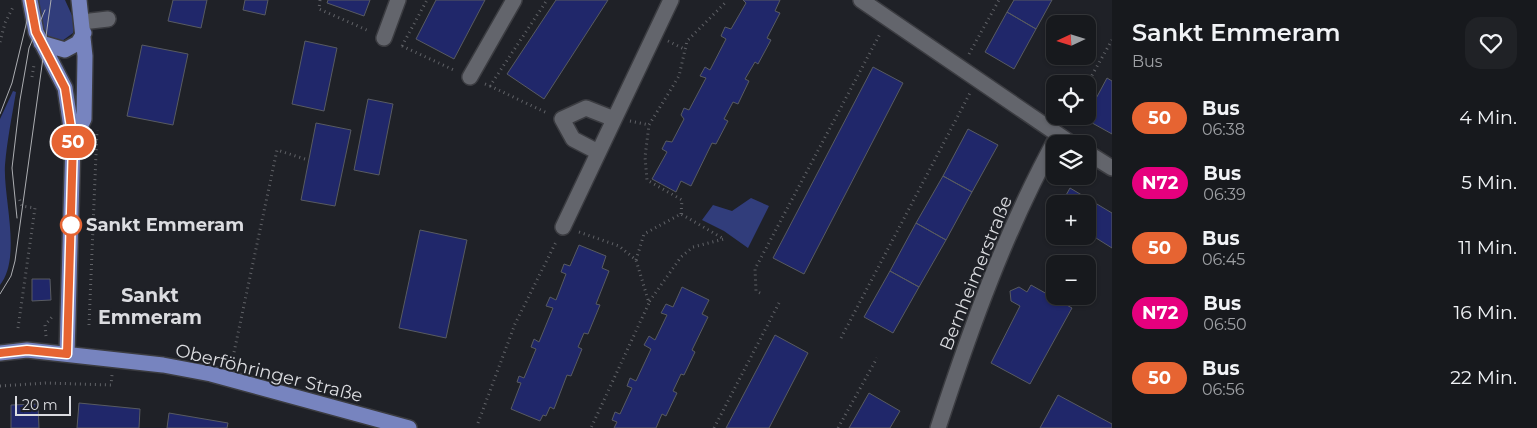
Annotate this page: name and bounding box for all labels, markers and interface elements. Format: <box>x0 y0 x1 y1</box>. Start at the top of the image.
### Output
north arrow <box>1046 15 1096 65</box>
map controls <box>1046 15 1096 305</box>
button: heart <box>1465 17 1517 69</box>
text: Sankt Emmeram <box>1132 18 1341 47</box>
text: Bus <box>1132 52 1163 71</box>
button: locate <box>1046 75 1096 125</box>
text: Bus <box>1202 97 1240 120</box>
text: 4 Min. <box>1459 106 1517 129</box>
text: 50 <box>1148 107 1171 129</box>
text: 06:38 <box>1202 120 1245 139</box>
line badge: 50 <box>50 126 96 158</box>
text: 50 <box>62 131 84 153</box>
button: layers <box>1046 135 1096 185</box>
text: Bus <box>1203 162 1241 185</box>
text: 5 Min. <box>1461 171 1517 194</box>
text: N72 <box>1142 172 1178 194</box>
text: 06:39 <box>1203 185 1246 204</box>
street label: Bernheimerstraße <box>935 192 1017 354</box>
button: + <box>1046 195 1096 245</box>
marker: Sankt Emmeram <box>60 214 82 236</box>
place label: Sankt Emmeram <box>86 214 244 236</box>
text: Bus <box>1202 227 1240 250</box>
text: 11 Min. <box>1458 236 1517 259</box>
text: 50 <box>1148 237 1171 259</box>
text: 06:45 <box>1202 250 1245 269</box>
button: − <box>1046 255 1096 305</box>
district label: Sankt Emmeram <box>98 284 202 329</box>
text: Bus <box>1203 292 1241 315</box>
text: 16 Min. <box>1453 301 1517 324</box>
text: N72 <box>1142 302 1178 324</box>
text: 06:50 <box>1203 315 1247 334</box>
street label: Oberföhringer Straße <box>173 339 365 407</box>
text: Bus <box>1202 357 1240 380</box>
text: 22 Min. <box>1450 366 1517 389</box>
text: 50 <box>1148 367 1171 389</box>
text: 06:56 <box>1202 380 1245 399</box>
scale bar <box>15 393 71 416</box>
text: 20 m <box>22 396 58 414</box>

